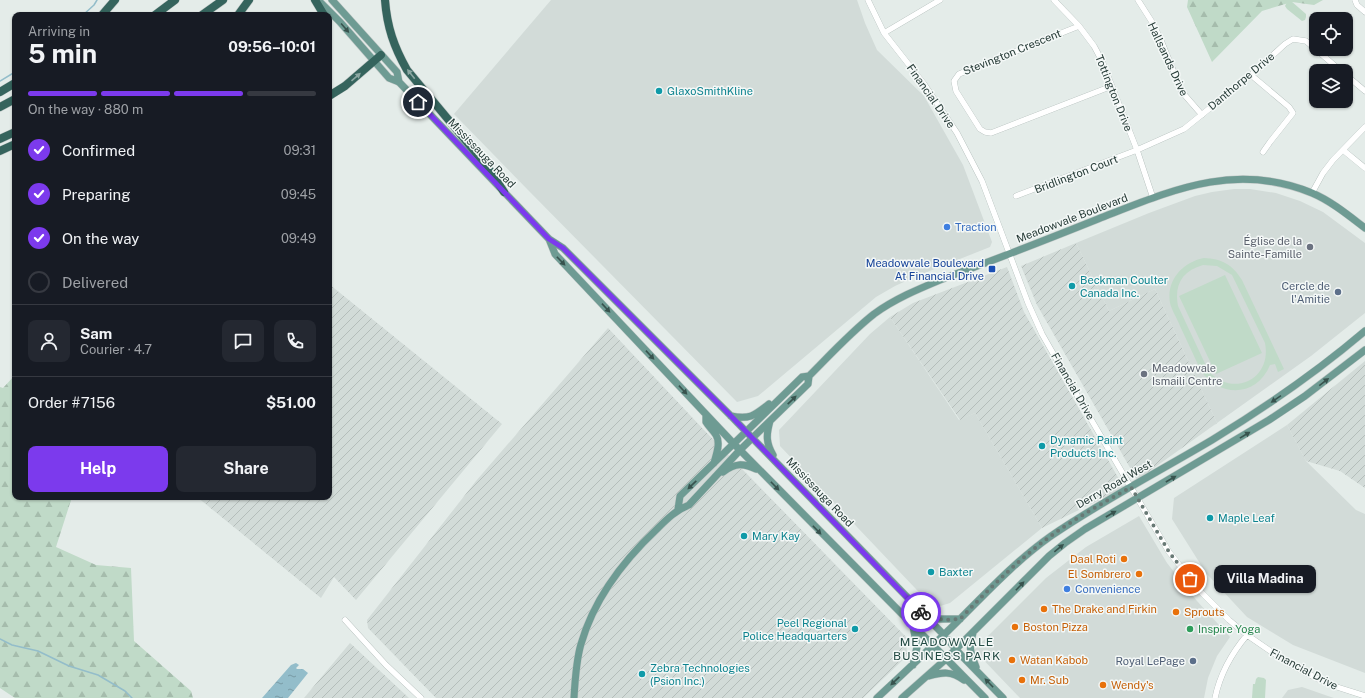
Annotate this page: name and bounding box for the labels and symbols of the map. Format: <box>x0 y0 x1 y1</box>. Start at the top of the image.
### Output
street label: Hallsands Drive <box>1146 20 1190 98</box>
one-way arrow <box>340 23 349 33</box>
street label: Stevington Crescent <box>961 27 1063 77</box>
street label: Danthorpe Drive <box>1205 50 1277 112</box>
street label: Tottington Drive <box>1093 53 1135 133</box>
street label: Financial Drive <box>905 62 957 130</box>
one-way arrow <box>406 68 415 79</box>
one-way arrow <box>351 72 361 82</box>
pin <box>401 85 435 119</box>
place label: GlaxoSmithKline <box>667 85 753 97</box>
marker: GlaxoSmithKline <box>654 86 664 96</box>
street label: Mississauga Road <box>446 116 518 190</box>
street label: Bridlington Court <box>1033 153 1119 195</box>
street label: Meadowvale Boulevard <box>1015 191 1129 245</box>
place label: Traction <box>955 221 997 233</box>
marker: Traction <box>942 222 952 232</box>
place label: Église de la Sainte-Famille <box>1228 234 1302 260</box>
marker: Église de la Sainte-Famille <box>1305 242 1315 252</box>
one-way arrow <box>556 256 566 266</box>
place label: Meadowvale Boulevard At Financial Drive <box>866 257 984 282</box>
marker: Meadowvale Boulevard At Financial Drive <box>987 264 997 274</box>
place label: Beckman Coulter Canada Inc. <box>1080 274 1168 299</box>
place label: Cercle de l'Amitie <box>1282 280 1330 305</box>
marker: Beckman Coulter Canada Inc. <box>1067 281 1077 291</box>
marker: Cercle de l'Amitie <box>1333 287 1343 297</box>
one-way arrow <box>601 302 610 313</box>
one-way arrow <box>645 350 655 360</box>
street label: Financial Drive <box>1049 350 1097 422</box>
place label: Meadowvale Ismaili Centre <box>1152 362 1222 387</box>
marker: Meadowvale Ismaili Centre <box>1139 369 1149 379</box>
one-way arrow <box>1318 378 1329 386</box>
one-way arrow <box>678 385 688 395</box>
one-way arrow <box>787 395 797 404</box>
one-way arrow <box>1270 395 1282 402</box>
one-way arrow <box>1239 432 1251 439</box>
place label: Dynamic Paint Products Inc. <box>1050 434 1123 459</box>
marker: Dynamic Paint Products Inc. <box>1037 441 1047 451</box>
street label: Mississauga Road <box>784 455 856 529</box>
street label: Derry Road West <box>1074 457 1154 511</box>
one-way arrow <box>1165 476 1177 483</box>
one-way arrow <box>687 480 697 489</box>
one-way arrow <box>770 481 780 491</box>
one-way arrow <box>1105 511 1117 518</box>
place label: Maple Leaf <box>1218 512 1275 524</box>
marker: Maple Leaf <box>1205 513 1215 523</box>
one-way arrow <box>813 525 822 535</box>
place label: Mary Kay <box>752 530 800 542</box>
marker: Mary Kay <box>739 531 749 541</box>
one-way arrow <box>1054 543 1065 552</box>
place label: Daal Roti <box>1070 553 1116 565</box>
marker: Daal Roti <box>1119 554 1129 564</box>
pin <box>1173 562 1207 596</box>
callout: Villa Madina <box>1214 565 1316 593</box>
place label: Baxter <box>939 566 973 578</box>
marker: Baxter <box>926 567 936 577</box>
place label: El Sombrero <box>1068 568 1131 580</box>
marker: El Sombrero <box>1134 569 1144 579</box>
one-way arrow <box>1016 581 1025 591</box>
place label: Convenience <box>1075 583 1140 595</box>
marker: Convenience <box>1062 584 1072 594</box>
courier <box>901 592 941 632</box>
place label: The Drake and Firkin <box>1052 603 1157 615</box>
marker: The Drake and Firkin <box>1039 604 1049 614</box>
place label: Sprouts <box>1184 606 1225 618</box>
marker: Sprouts <box>1171 607 1181 617</box>
place label: Peel Regional Police Headquarters <box>743 617 847 642</box>
place label: Boston Pizza <box>1023 621 1088 633</box>
marker: Boston Pizza <box>1010 622 1020 632</box>
place label: Inspire Yoga <box>1198 623 1260 635</box>
marker: Peel Regional Police Headquarters <box>850 624 860 634</box>
marker: Inspire Yoga <box>1185 624 1195 634</box>
district label: MEADOWVALE BUSINESS PARK <box>893 635 1001 663</box>
street label: Financial Drive <box>1268 646 1340 692</box>
place label: Watan Kabob <box>1020 654 1088 666</box>
marker: Watan Kabob <box>1007 655 1017 665</box>
place label: Royal LePage <box>1116 655 1185 667</box>
marker: Royal LePage <box>1188 656 1198 666</box>
place label: Zebra Technologies (Psion Inc.) <box>650 662 750 687</box>
marker: Zebra Technologies (Psion Inc.) <box>637 669 647 679</box>
place label: Mr. Sub <box>1030 674 1069 686</box>
marker: Mr. Sub <box>1017 675 1027 685</box>
one-way arrow <box>890 677 900 686</box>
one-way arrow <box>984 678 994 688</box>
place label: Wendy's <box>1111 679 1154 691</box>
marker: Wendy's <box>1098 680 1108 690</box>

